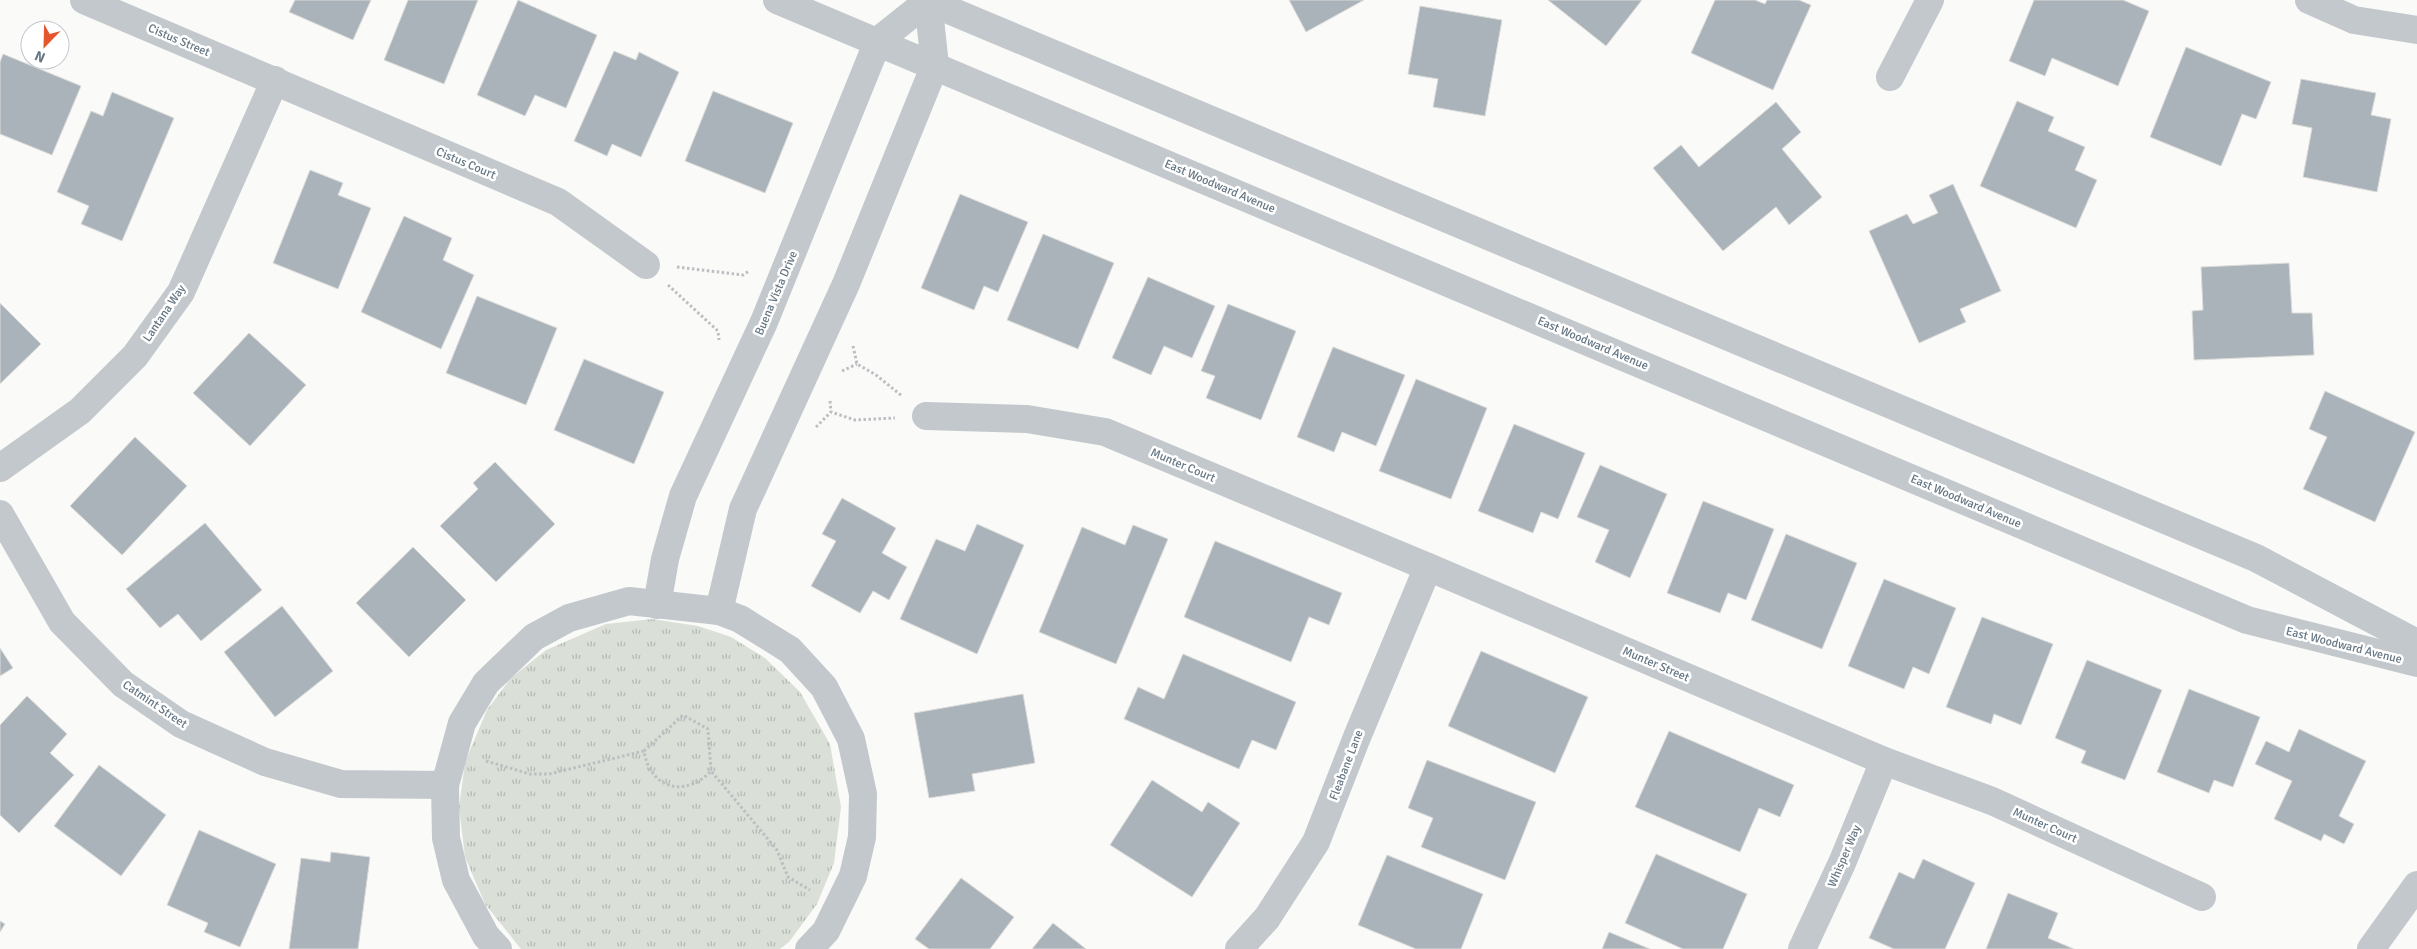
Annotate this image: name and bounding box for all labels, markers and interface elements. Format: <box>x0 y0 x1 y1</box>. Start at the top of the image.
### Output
north arrow <box>20 20 70 70</box>
street label: Cistus Street <box>146 21 212 60</box>
text: N <box>32 47 48 66</box>
street label: Cistus Court <box>434 144 498 183</box>
street label: East Woodward Avenue <box>1162 156 1277 217</box>
street label: Buena Vista Drive <box>752 249 801 338</box>
street label: Lantana Way <box>140 282 189 345</box>
street label: East Woodward Avenue <box>1535 313 1650 374</box>
street label: Munter Court <box>1148 445 1217 486</box>
street label: East Woodward Avenue <box>1908 471 2023 532</box>
street label: East Woodward Avenue <box>2284 624 2403 667</box>
street label: Munter Street <box>1620 644 1692 685</box>
street label: Catmint Street <box>120 677 190 732</box>
street label: Fleabane Lane <box>1326 728 1367 802</box>
street label: Munter Court <box>2010 805 2079 846</box>
street label: Whisper Way <box>1825 823 1864 889</box>

